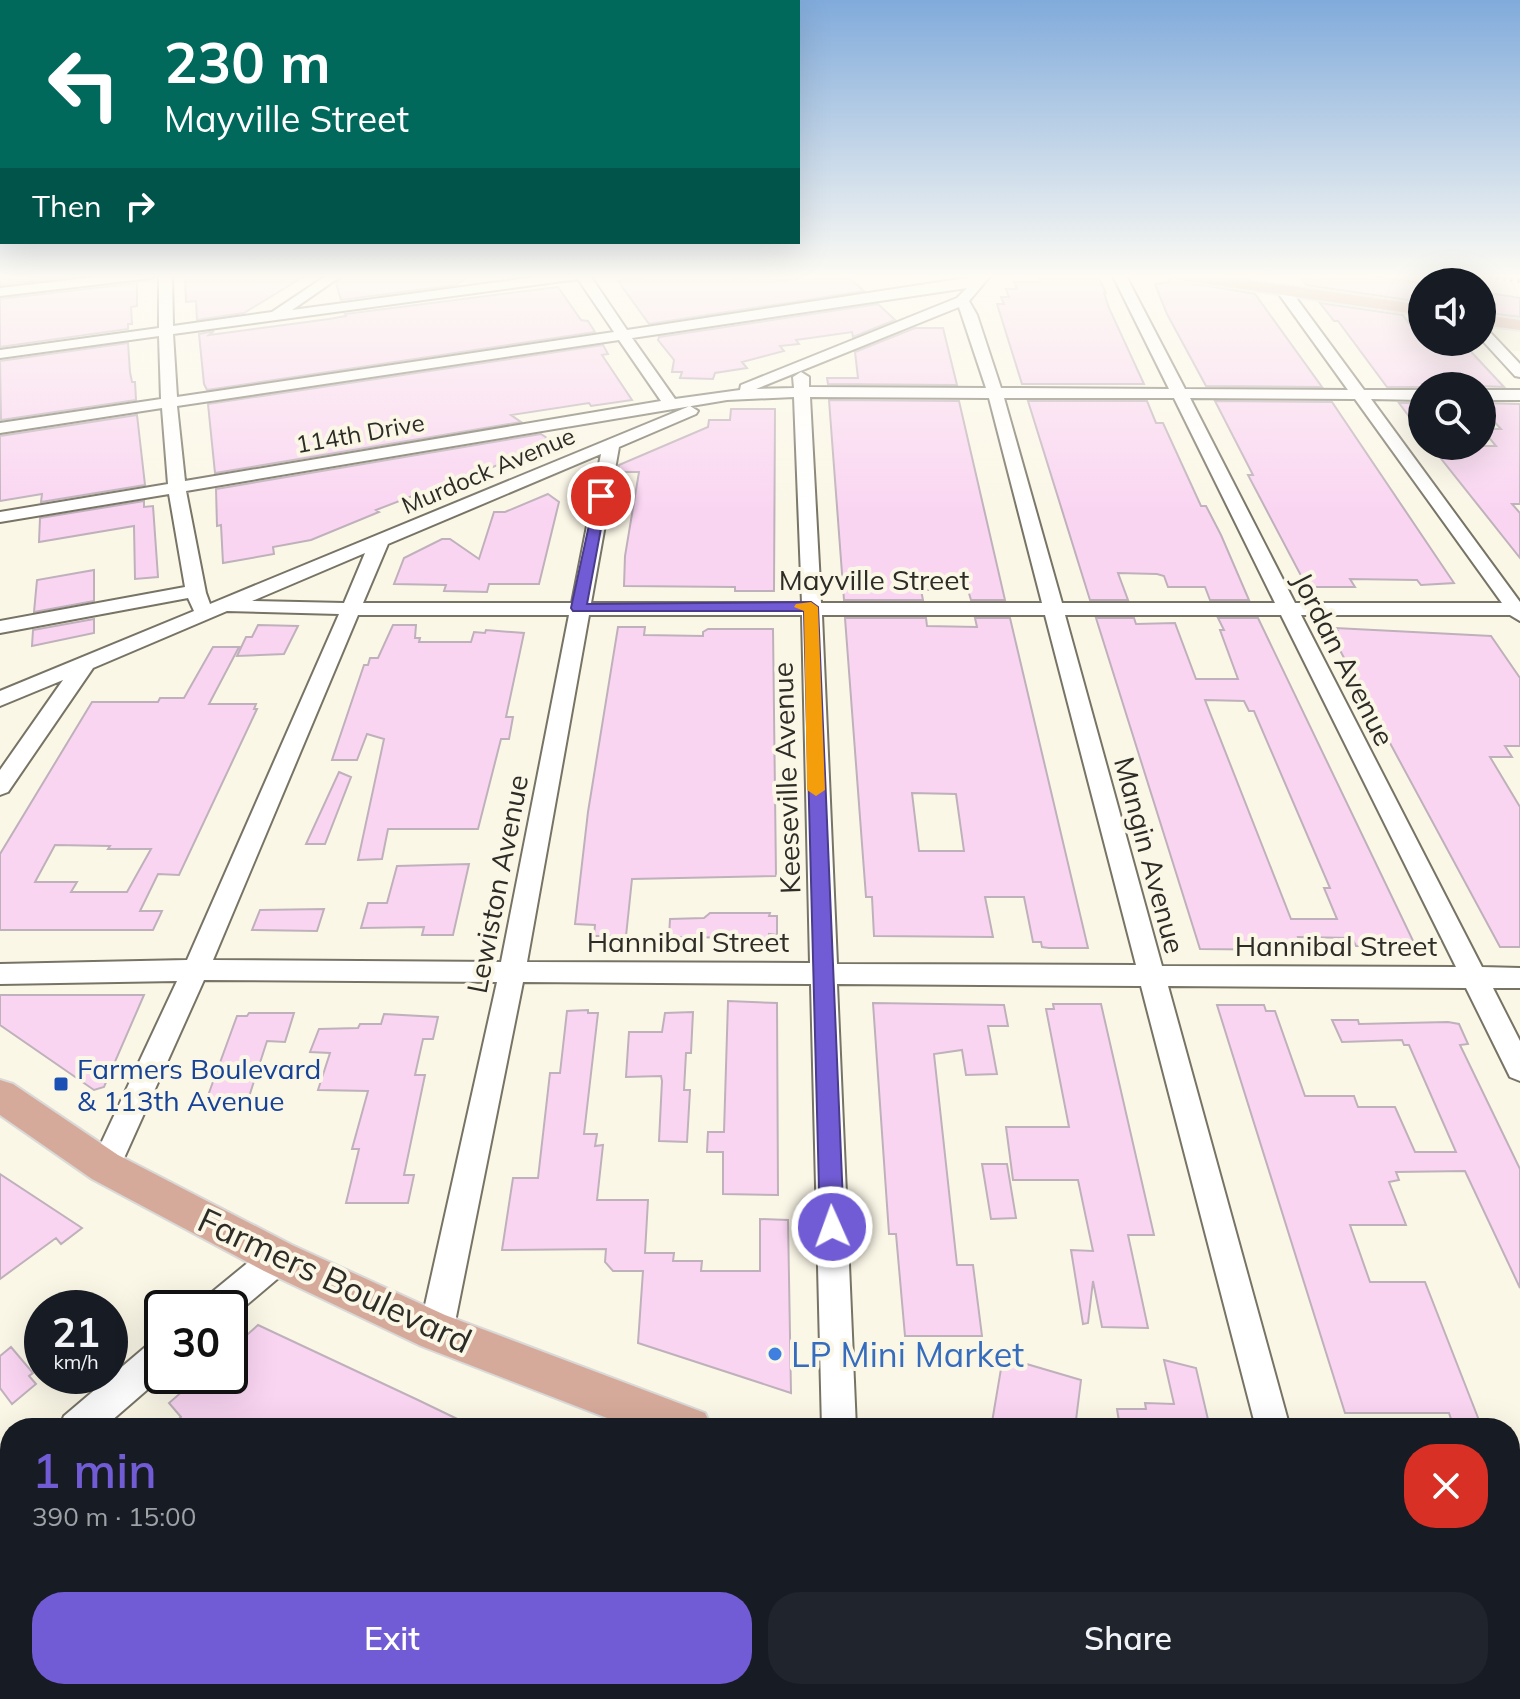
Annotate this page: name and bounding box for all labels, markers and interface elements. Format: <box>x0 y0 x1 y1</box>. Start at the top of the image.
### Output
text: 230 m <box>164 27 331 97</box>
icon: left <box>32 32 136 136</box>
text: Mayville Street <box>164 96 409 141</box>
icon: right <box>118 184 162 228</box>
text: Then <box>32 187 102 225</box>
map controls <box>1408 268 1496 460</box>
button: sound <box>1408 268 1496 356</box>
button: search <box>1408 372 1496 460</box>
street label: 114th Drive <box>293 407 427 459</box>
street label: Murdock Avenue <box>397 420 579 520</box>
pin <box>567 462 635 530</box>
icon: arrive <box>579 474 623 518</box>
street label: Mayville Street <box>779 562 970 597</box>
street label: Jordan Avenue <box>1285 566 1403 752</box>
street label: Keeseville Avenue <box>764 662 808 894</box>
street label: Mangin Avenue <box>1107 753 1193 957</box>
street label: Lewiston Avenue <box>459 772 535 996</box>
street label: Hannibal Street <box>587 924 790 959</box>
street label: Hannibal Street <box>1235 928 1438 963</box>
place label: Farmers Boulevard & 113th Avenue <box>77 1051 321 1118</box>
marker: Farmers Boulevard & 113th Avenue <box>52 1075 70 1093</box>
position arrow <box>790 1185 874 1269</box>
street label: Farmers Boulevard <box>192 1198 478 1362</box>
speed limit sign: 30 <box>144 1290 248 1394</box>
text: 21 <box>52 1307 100 1357</box>
place label: LP Mini Market <box>791 1333 1024 1376</box>
marker: LP Mini Market <box>766 1345 784 1363</box>
text: km/h <box>53 1349 99 1374</box>
text: 1 min <box>32 1440 157 1500</box>
button: close <box>1404 1444 1488 1528</box>
text: 390 m · 15:00 <box>32 1500 196 1533</box>
button: Exit <box>32 1592 752 1684</box>
button: Share <box>768 1592 1488 1684</box>

